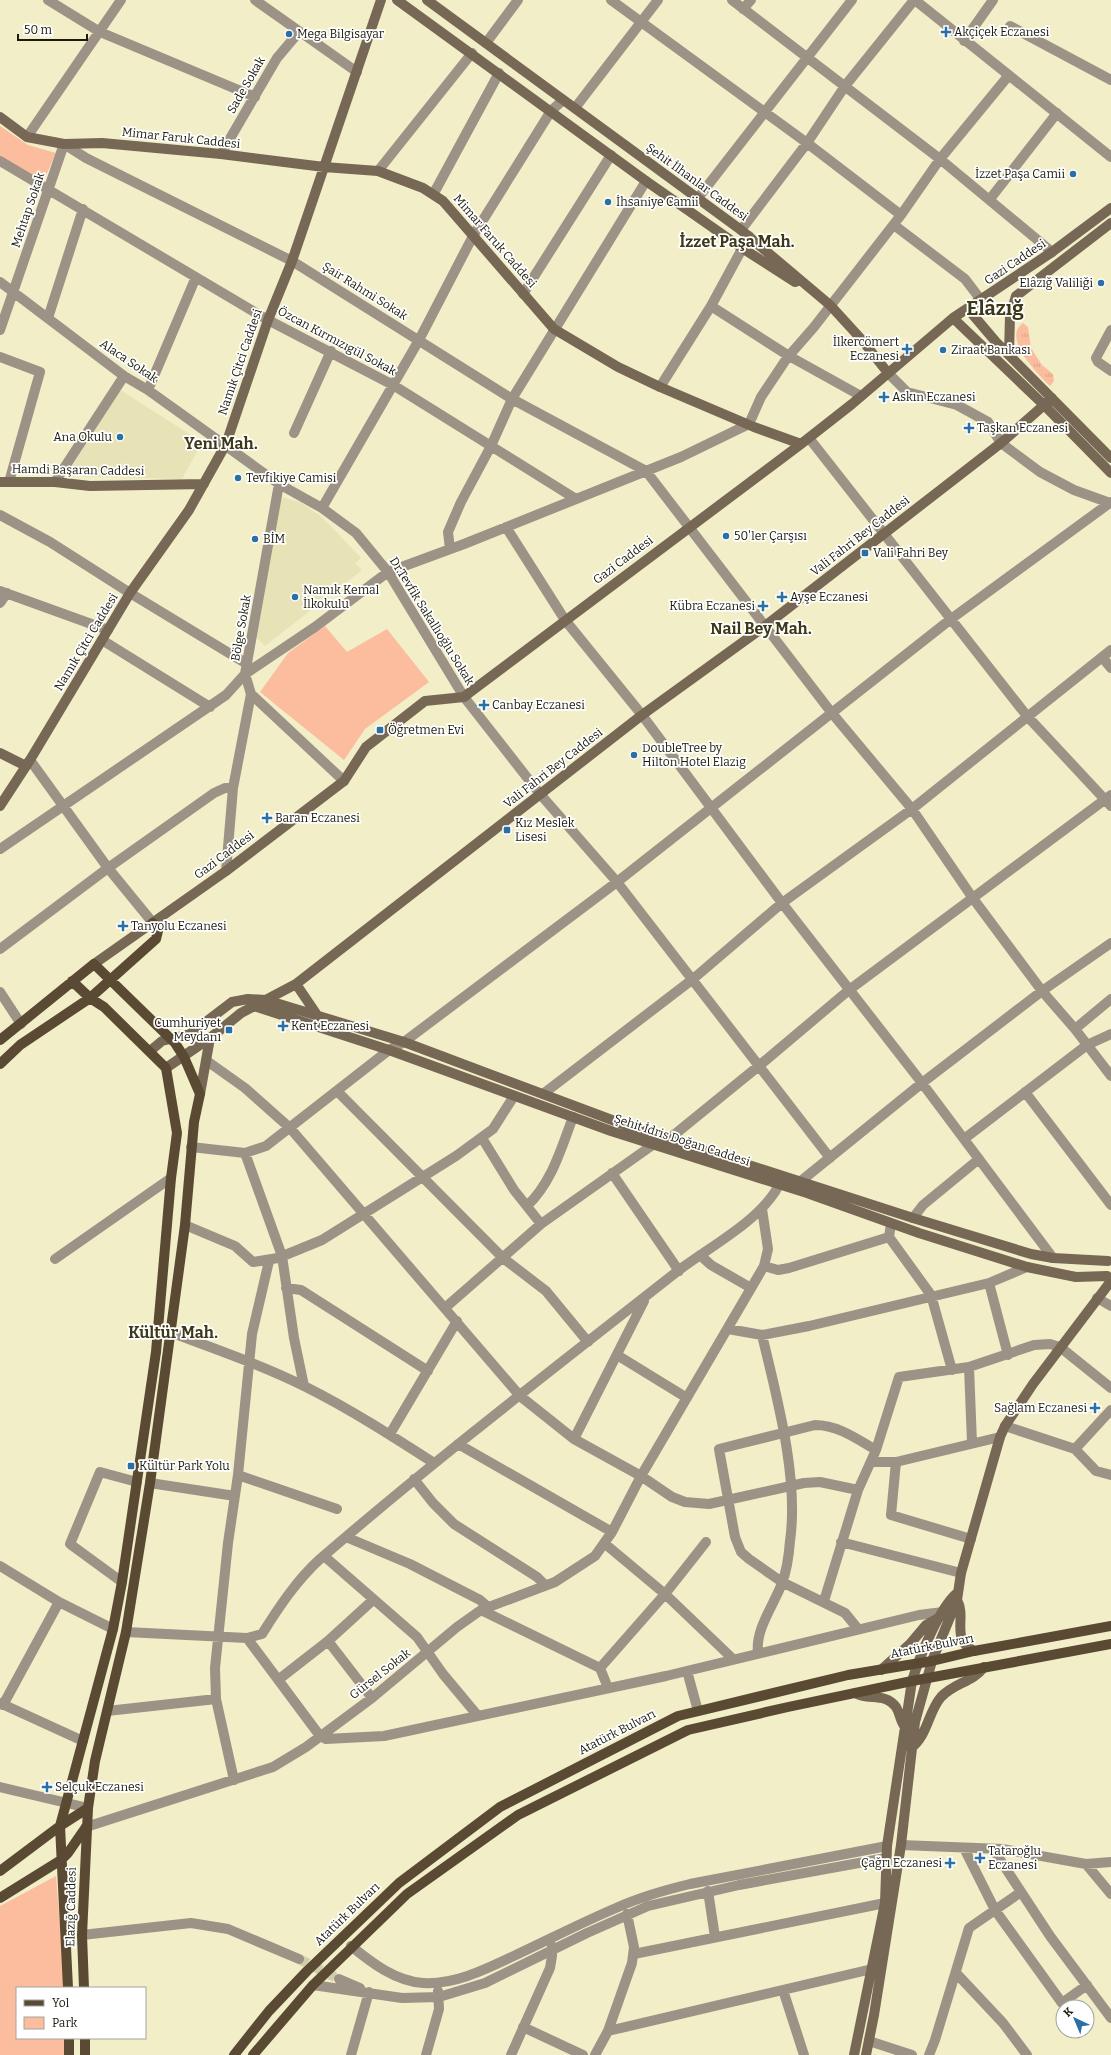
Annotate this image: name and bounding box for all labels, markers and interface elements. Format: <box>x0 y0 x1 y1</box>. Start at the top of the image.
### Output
scale bar <box>18 16 87 42</box>
text: 50 m <box>24 23 53 37</box>
place label: Akçiçek Eczanesi <box>954 25 1050 39</box>
place label: Mega Bilgisayar <box>297 27 385 41</box>
marker: Akçiçek Eczanesi <box>941 27 951 37</box>
marker: Mega Bilgisayar <box>284 29 294 39</box>
street label: Sade Sokak <box>224 54 268 116</box>
street label: Mimar Faruk Caddesi <box>121 125 241 151</box>
street label: Şehit İlhanlar Caddesi <box>643 140 752 224</box>
place label: İzzet Paşa Camii <box>975 166 1065 181</box>
marker: İzzet Paşa Camii <box>1068 169 1078 179</box>
street label: Mehtap Sokak <box>9 170 47 249</box>
street label: Mimar Faruk Caddesi <box>451 192 540 291</box>
place label: İhsaniye Camii <box>616 194 699 209</box>
marker: İhsaniye Camii <box>603 197 613 207</box>
district label: İzzet Paşa Mah. <box>679 232 795 251</box>
street label: Gazi Caddesi <box>982 236 1049 288</box>
street label: Şair Rahmi Sokak <box>320 259 410 323</box>
place label: Elâzığ Valiliği <box>1019 276 1093 290</box>
marker: Elâzığ Valiliği <box>1096 278 1106 288</box>
district label: Elâzığ <box>966 296 1024 320</box>
street label: Özcan Kırmızıgül Sokak <box>275 303 399 378</box>
street label: Namık Çitci Caddesi <box>215 307 265 417</box>
place label: İlkercömert Eczanesi <box>833 334 900 363</box>
street label: Alaca Sokak <box>97 336 161 386</box>
place label: Ziraat Bankası <box>951 343 1031 357</box>
marker: İlkercömert Eczanesi <box>902 344 912 354</box>
marker: Ziraat Bankası <box>938 345 948 355</box>
place label: Askın Eczanesi <box>892 390 976 404</box>
marker: Askın Eczanesi <box>879 392 889 402</box>
place label: Taşkan Eczanesi <box>977 421 1068 435</box>
marker: Taşkan Eczanesi <box>964 423 974 433</box>
place label: Ana Okulu <box>53 430 113 444</box>
marker: Ana Okulu <box>115 432 125 442</box>
district label: Yeni Mah. <box>184 434 258 453</box>
street label: Hamdi Başaran Caddesi <box>12 462 145 478</box>
place label: Tevfikiye Camisi <box>246 471 337 485</box>
marker: Tevfikiye Camisi <box>233 473 243 483</box>
street label: Vali Fahri Bey Caddesi <box>808 493 912 579</box>
place label: 50'ler Çarşısı <box>734 529 807 543</box>
place label: BİM <box>263 531 286 546</box>
marker: 50'ler Çarşısı <box>721 531 731 541</box>
street label: Gazi Caddesi <box>590 533 656 587</box>
marker: BİM <box>250 534 260 544</box>
place label: Vali Fahri Bey <box>873 546 948 560</box>
marker: Vali Fahri Bey <box>860 548 870 558</box>
street label: Dr.Tevfik Sakallıoğlu Sokak <box>387 554 477 688</box>
place label: Namık Kemal İlkokulu <box>303 583 380 611</box>
street label: Namık Çitci Caddesi <box>51 590 121 693</box>
place label: Ayşe Eczanesi <box>790 590 868 604</box>
marker: Namık Kemal İlkokulu <box>290 592 300 602</box>
marker: Ayşe Eczanesi <box>777 592 787 602</box>
street label: Bölge Sokak <box>228 593 254 662</box>
place label: Kübra Eczanesi <box>669 599 755 613</box>
marker: Kübra Eczanesi <box>758 601 768 611</box>
district label: Nail Bey Mah. <box>710 619 812 638</box>
place label: Canbay Eczanesi <box>492 698 585 712</box>
marker: Canbay Eczanesi <box>479 700 489 710</box>
place label: Öğretmen Evi <box>388 722 465 737</box>
marker: Öğretmen Evi <box>375 725 385 735</box>
street label: Vali Fahri Bey Caddesi <box>501 725 606 811</box>
place label: DoubleTree by Hilton Hotel Elazig <box>642 741 746 769</box>
marker: DoubleTree by Hilton Hotel Elazig <box>629 750 639 760</box>
place label: Baran Eczanesi <box>275 811 360 825</box>
marker: Baran Eczanesi <box>262 813 272 823</box>
place label: Kız Meslek Lisesi <box>515 816 575 844</box>
marker: Kız Meslek Lisesi <box>502 825 512 835</box>
street label: Gazi Caddesi <box>191 828 257 882</box>
place label: Tanyolu Eczanesi <box>131 919 227 933</box>
marker: Tanyolu Eczanesi <box>118 921 128 931</box>
place label: Cumhuriyet Meydanı <box>154 1016 222 1044</box>
place label: Kent Eczanesi <box>291 1019 370 1033</box>
marker: Kent Eczanesi <box>278 1021 288 1031</box>
marker: Cumhuriyet Meydanı <box>224 1025 234 1035</box>
street label: Şehit İdris Doğan Caddesi <box>612 1110 752 1169</box>
district label: Kültür Mah. <box>128 1323 218 1342</box>
place label: Sağlam Eczanesi <box>994 1401 1087 1415</box>
marker: Sağlam Eczanesi <box>1090 1403 1100 1413</box>
place label: Kültür Park Yolu <box>139 1459 230 1473</box>
marker: Kültür Park Yolu <box>126 1461 136 1471</box>
street label: Atatürk Bulvarı <box>889 1631 975 1661</box>
street label: Gürsel Sokak <box>347 1646 413 1702</box>
street label: Atatürk Bulvarı <box>576 1706 658 1757</box>
place label: Selçuk Eczanesi <box>55 1780 144 1794</box>
marker: Selçuk Eczanesi <box>42 1782 52 1792</box>
place label: Tataroğlu Eczanesi <box>988 1844 1042 1872</box>
marker: Tataroğlu Eczanesi <box>975 1853 985 1863</box>
place label: Çağrı Eczanesi <box>861 1856 942 1870</box>
marker: Çağrı Eczanesi <box>945 1858 955 1868</box>
street label: Elazığ Caddesi <box>63 1866 79 1947</box>
street label: Atatürk Bulvarı <box>312 1879 383 1948</box>
legend <box>16 1987 146 2039</box>
text: Yol <box>52 1996 70 2010</box>
north arrow <box>1055 1999 1095 2039</box>
text: K <box>1061 2005 1076 2020</box>
text: Park <box>52 2016 78 2030</box>

